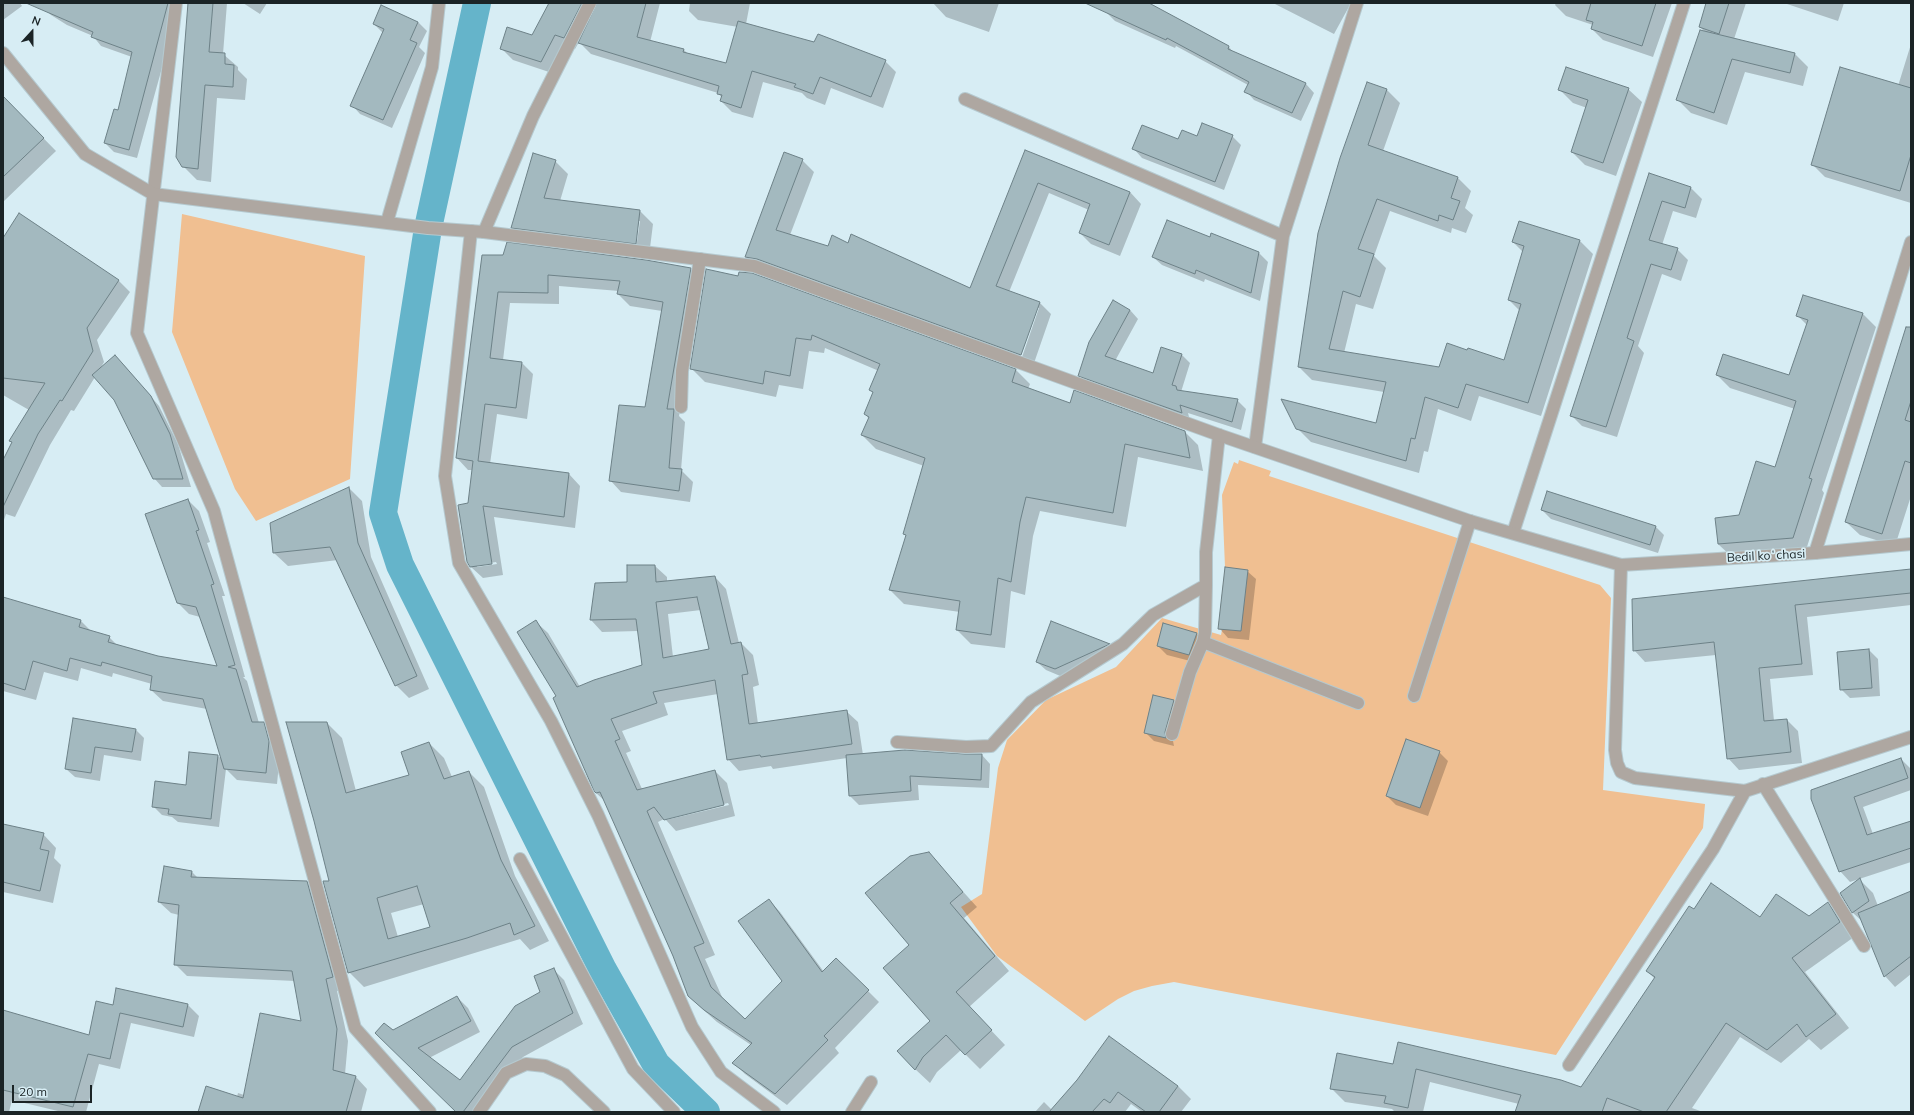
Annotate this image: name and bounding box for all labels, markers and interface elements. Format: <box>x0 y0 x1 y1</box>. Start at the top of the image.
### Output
north arrow <box>12 12 52 52</box>
text: N <box>30 13 43 29</box>
street label: Bedil koʻchasi <box>1726 547 1806 565</box>
scale bar <box>14 1077 94 1103</box>
text: 20 m <box>19 1084 47 1099</box>

